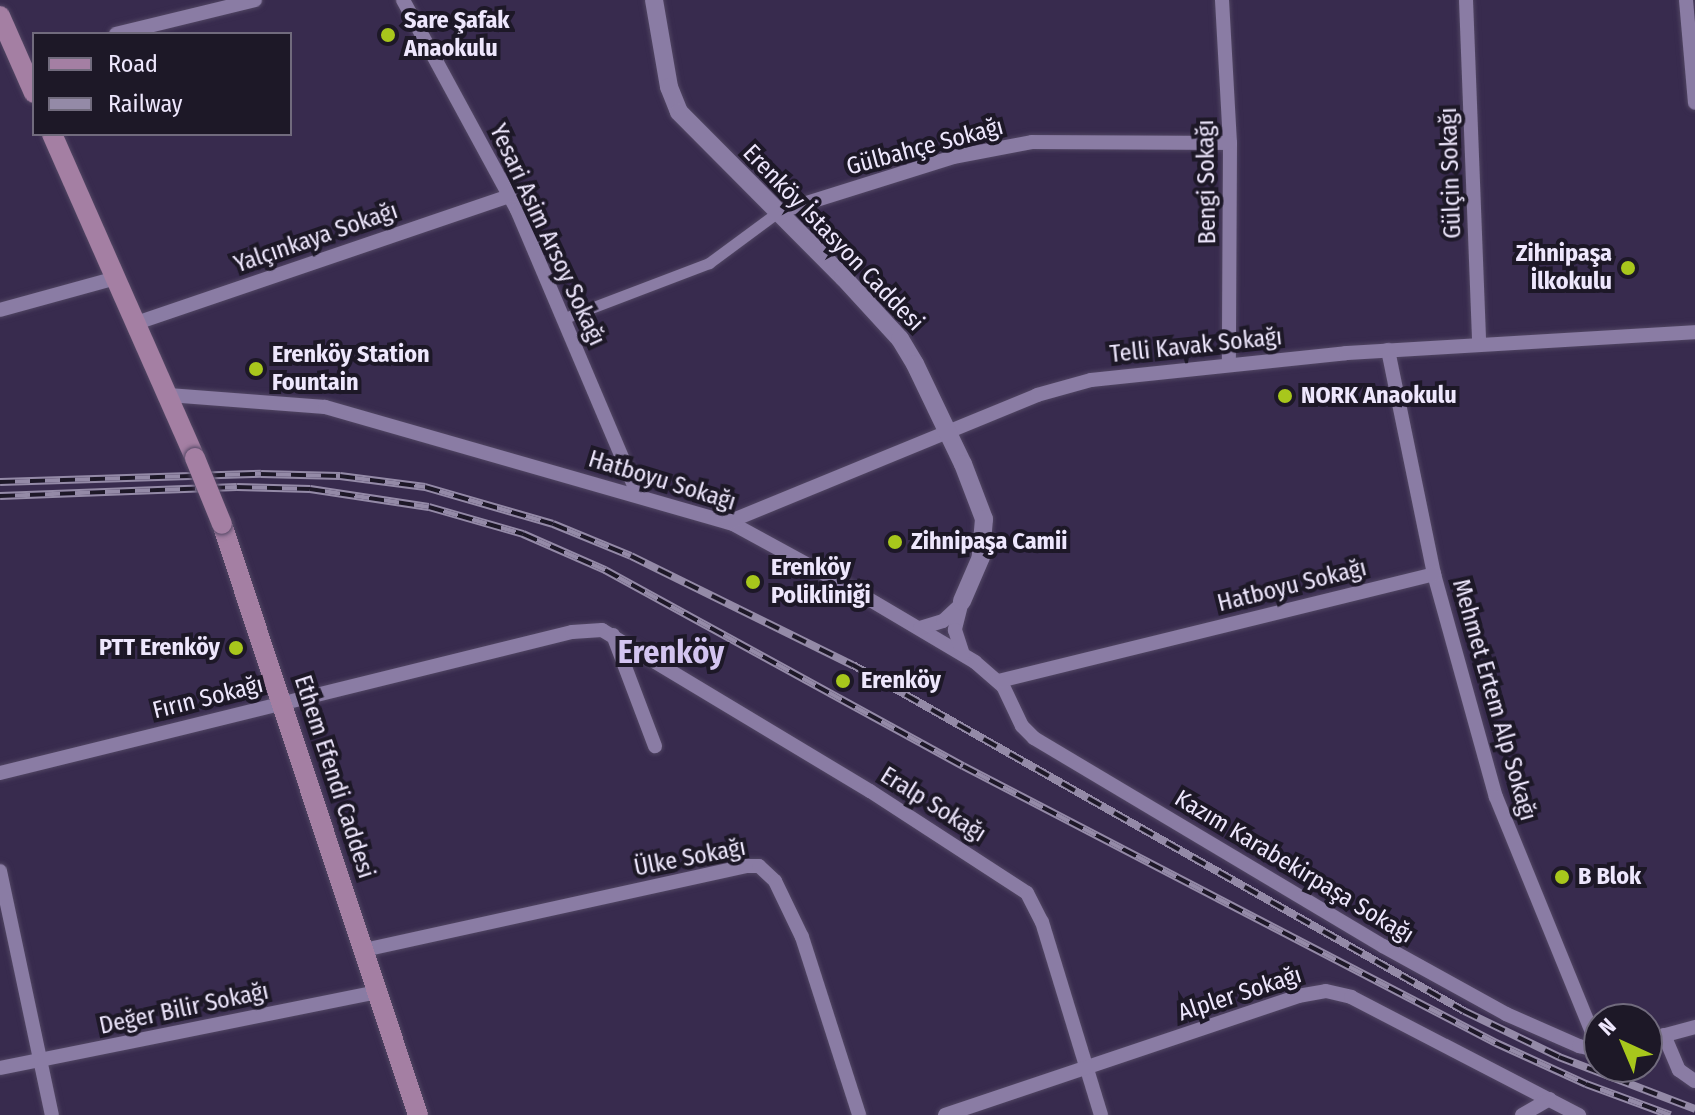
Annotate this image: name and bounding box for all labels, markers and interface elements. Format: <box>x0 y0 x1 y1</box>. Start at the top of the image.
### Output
place label: Sare Şafak Anaokulu <box>404 7 510 63</box>
marker: Sare Şafak Anaokulu <box>379 26 397 44</box>
legend <box>32 32 292 136</box>
text: Road <box>108 50 158 78</box>
text: Railway <box>108 90 183 118</box>
street label: Gülçin Sokağı <box>1434 107 1468 239</box>
street label: Gülbahçe Sokağı <box>843 112 1007 182</box>
street label: Bengi Sokağı <box>1192 119 1222 245</box>
street label: Yesari Asim Arsoy Sokağı <box>483 120 611 350</box>
street label: Erenköy İstasyon Caddesi <box>737 139 929 337</box>
street label: Yalçınkaya Sokağı <box>230 197 402 279</box>
place label: Zihnipaşa İlkokulu <box>1516 240 1612 296</box>
marker: Zihnipaşa İlkokulu <box>1619 259 1637 277</box>
street label: Telli Kavak Sokağı <box>1108 323 1284 369</box>
place label: Erenköy Station Fountain <box>272 341 430 397</box>
marker: Erenköy Station Fountain <box>247 360 265 378</box>
place label: NORK Anaokulu <box>1301 382 1457 410</box>
marker: NORK Anaokulu <box>1276 387 1294 405</box>
street label: Hatboyu Sokağı <box>585 445 739 517</box>
place label: Zihnipaşa Camii <box>911 528 1067 556</box>
marker: Zihnipaşa Camii <box>886 533 904 551</box>
place label: Erenköy Polikliniği <box>771 554 871 610</box>
street label: Hatboyu Sokağı <box>1215 554 1369 618</box>
marker: Erenköy Polikliniği <box>742 571 764 593</box>
street label: Mehmet Ertem Alp Sokağı <box>1446 576 1542 824</box>
district label: Erenköy <box>618 633 724 671</box>
place label: PTT Erenköy <box>99 634 220 662</box>
marker: PTT Erenköy <box>227 639 245 657</box>
place label: Erenköy <box>861 667 941 695</box>
street label: Fırın Sokağı <box>150 670 266 726</box>
marker: Erenköy <box>832 670 854 692</box>
street label: Ethem Efendi Caddesi <box>288 672 380 882</box>
street label: Eralp Sokağı <box>875 761 991 849</box>
street label: Kazım Karabekirpaşa Sokağı <box>1169 784 1419 950</box>
street label: Ülke Sokağı <box>632 833 748 883</box>
place label: B Blok <box>1578 863 1641 891</box>
marker: B Blok <box>1553 868 1571 886</box>
street label: Alpler Sokağı <box>1175 961 1305 1027</box>
street label: Değer Bilir Sokağı <box>97 977 271 1041</box>
north arrow <box>1583 1003 1663 1083</box>
text: N <box>1593 1013 1621 1041</box>

